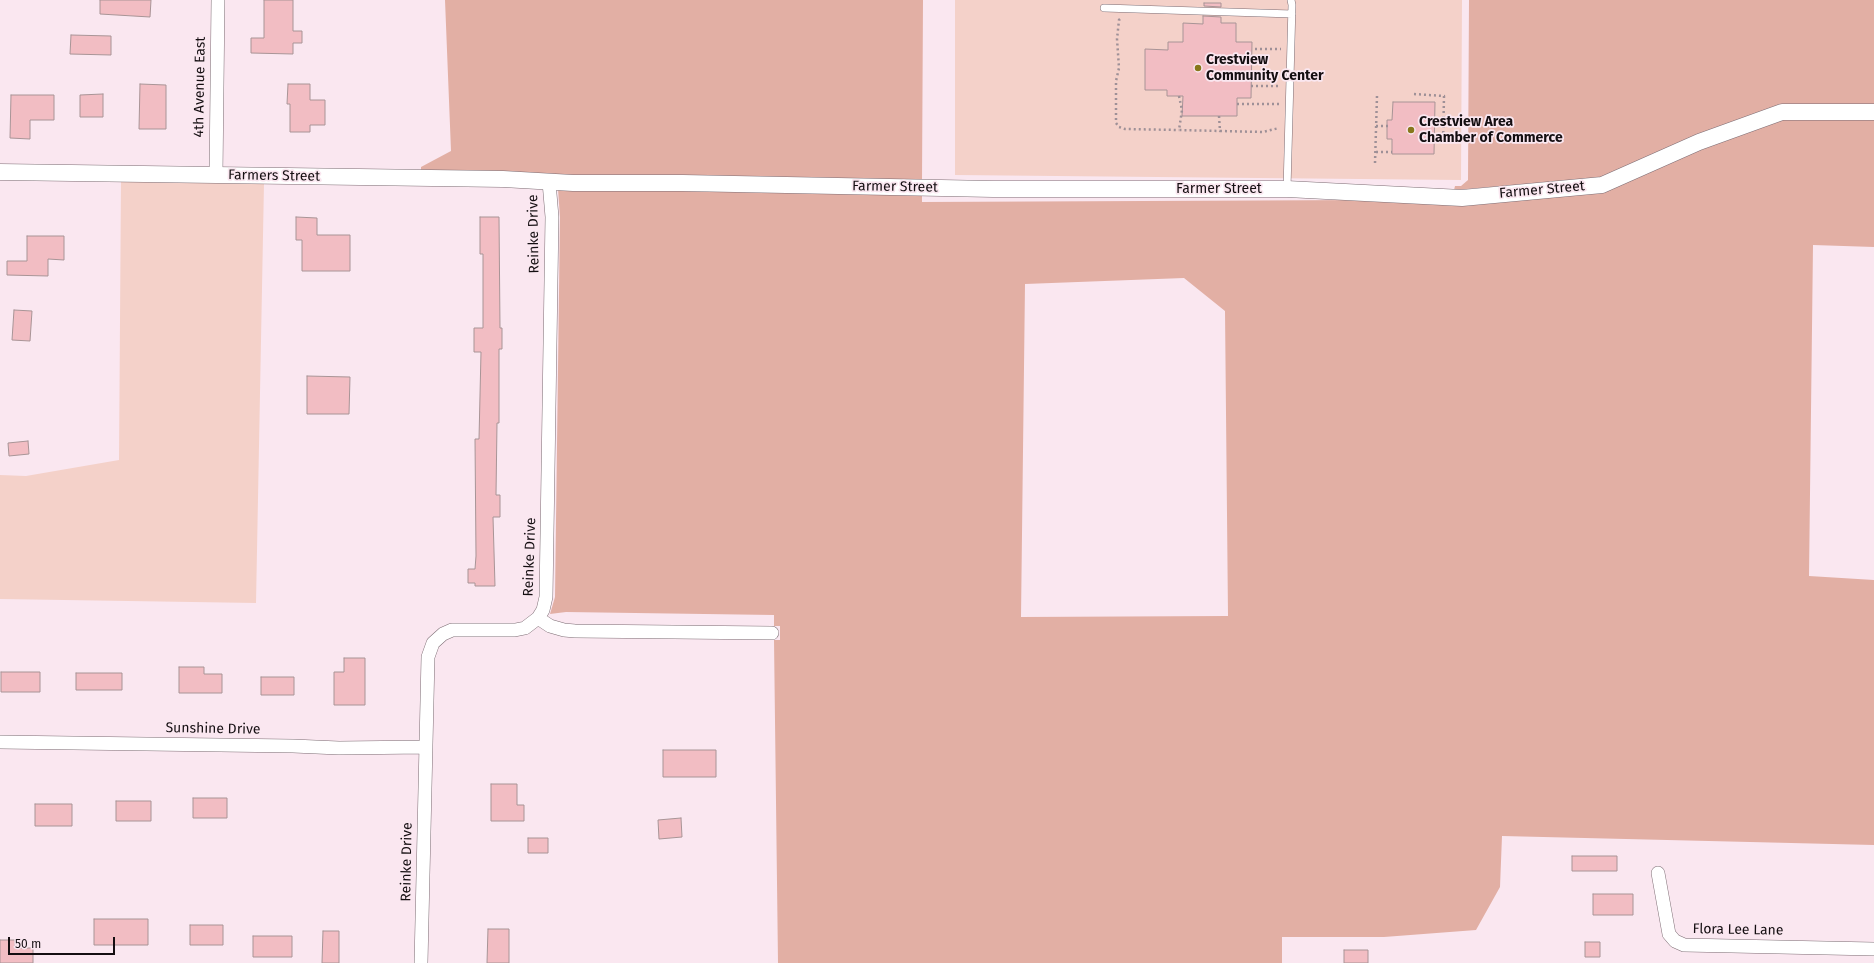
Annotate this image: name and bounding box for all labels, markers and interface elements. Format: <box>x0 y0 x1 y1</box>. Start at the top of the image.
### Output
street label: 4th Avenue East <box>191 36 209 138</box>
place label: Crestview Community Center <box>1206 52 1324 84</box>
marker: Crestview Community Center <box>1193 63 1203 73</box>
place label: Crestview Area Chamber of Commerce <box>1419 114 1563 146</box>
marker: Crestview Area Chamber of Commerce <box>1406 125 1416 135</box>
street label: Farmers Street <box>228 167 320 185</box>
street label: Farmer Street <box>852 178 938 196</box>
street label: Farmer Street <box>1499 178 1585 202</box>
street label: Farmer Street <box>1176 181 1262 197</box>
street label: Reinke Drive <box>525 194 543 274</box>
street label: Reinke Drive <box>520 517 540 597</box>
street label: Sunshine Drive <box>165 720 261 738</box>
street label: Reinke Drive <box>398 822 416 902</box>
street label: Flora Lee Lane <box>1692 921 1784 939</box>
scale bar <box>10 929 117 955</box>
text: 50 m <box>15 937 41 951</box>

